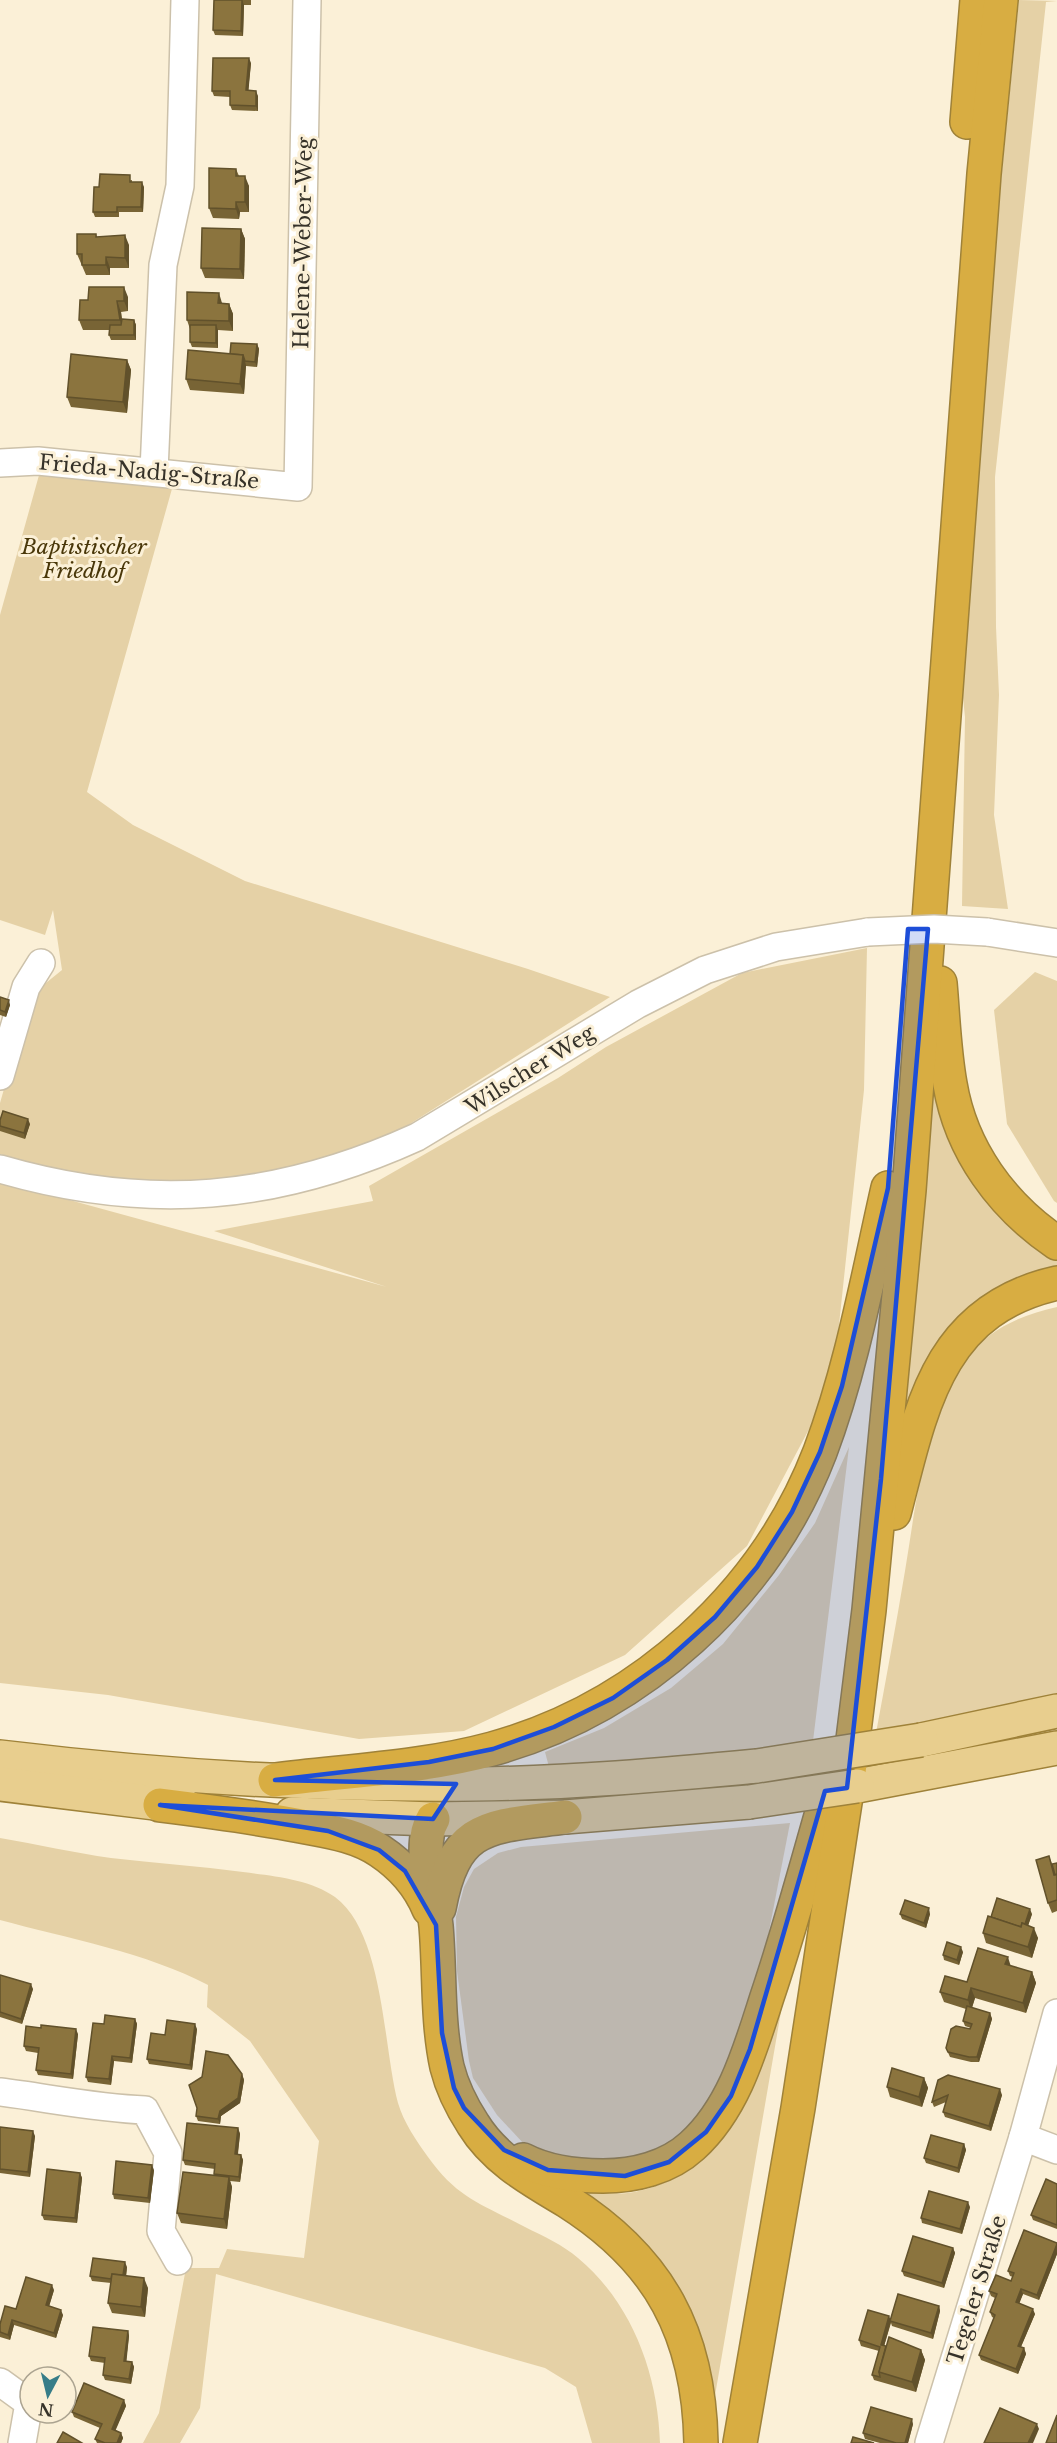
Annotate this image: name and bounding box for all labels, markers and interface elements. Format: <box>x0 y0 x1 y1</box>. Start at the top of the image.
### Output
street label: Helene-Weber-Weg <box>288 136 318 349</box>
street label: Frieda-Nadig-Straße <box>38 449 260 495</box>
park label: Baptistischer Friedhof <box>20 534 148 584</box>
street label: Wilscher Weg <box>459 1020 600 1121</box>
street label: Tegeler Straße <box>942 2212 1012 2368</box>
north arrow <box>18 2365 78 2425</box>
text: N <box>37 2399 55 2421</box>

